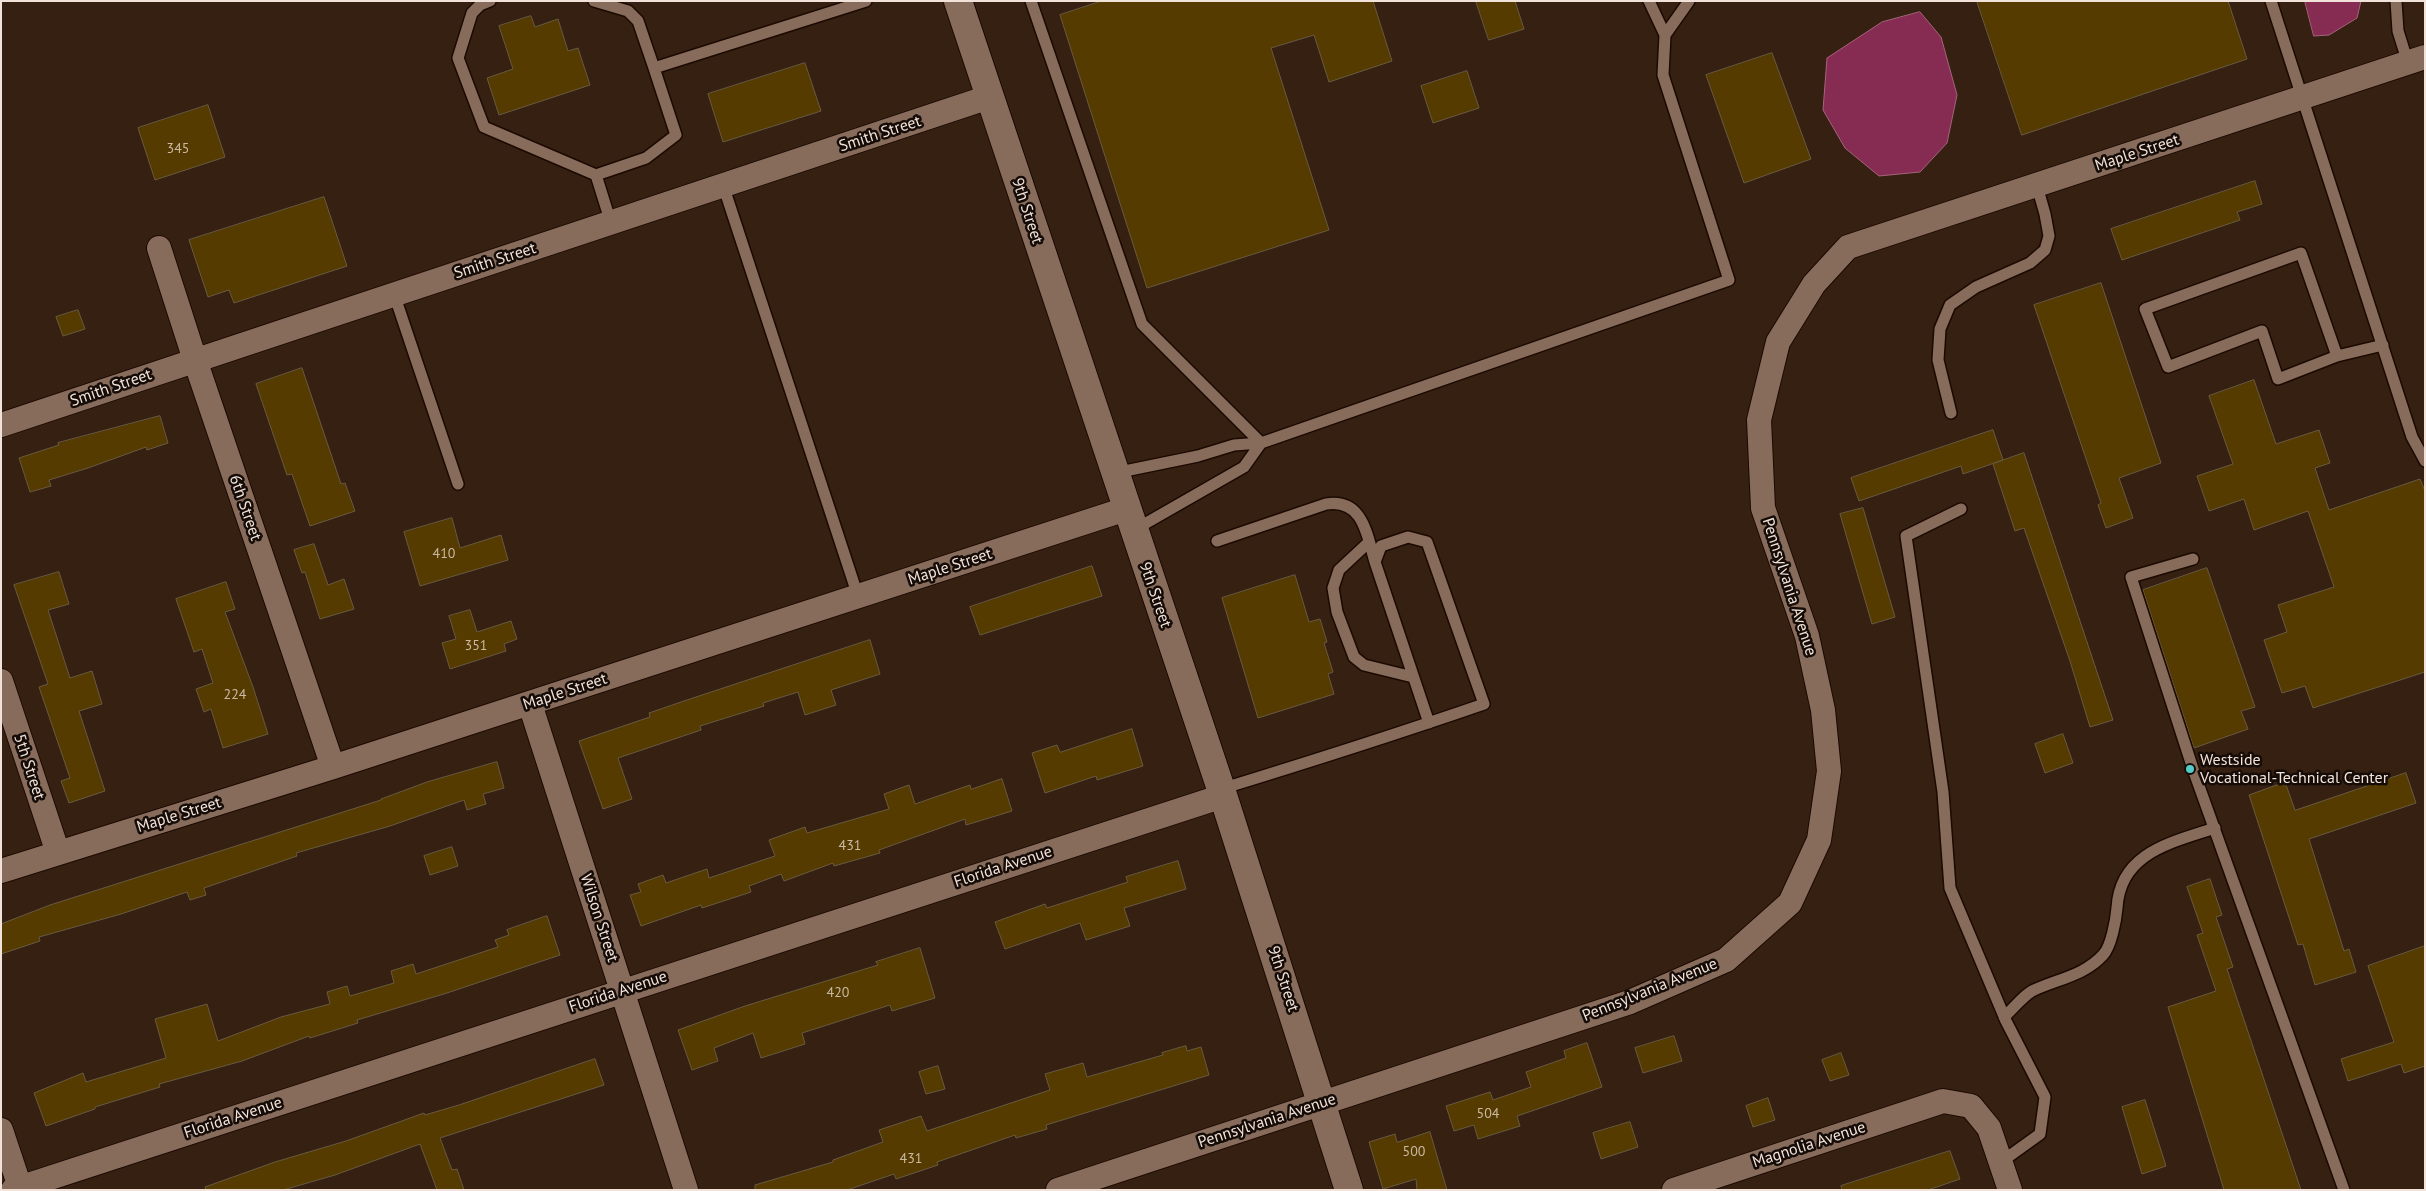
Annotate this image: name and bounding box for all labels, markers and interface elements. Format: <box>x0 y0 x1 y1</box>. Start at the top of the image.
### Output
street label: Smith Street <box>837 112 923 156</box>
street label: Maple Street <box>2093 130 2181 176</box>
house number: 345 <box>167 141 189 157</box>
street label: 9th Street <box>1007 176 1047 246</box>
street label: Smith Street <box>452 239 538 283</box>
street label: Smith Street <box>68 365 154 411</box>
street label: 6th Street <box>225 473 265 543</box>
street label: Pennsylvania Avenue <box>1758 516 1820 658</box>
street label: Maple Street <box>906 544 994 590</box>
house number: 410 <box>433 546 455 562</box>
street label: 9th Street <box>1135 560 1175 630</box>
house number: 351 <box>465 638 487 654</box>
street label: Maple Street <box>521 669 609 715</box>
house number: 224 <box>224 687 246 703</box>
street label: 5th Street <box>9 732 49 802</box>
place label: Westside Vocational-Technical Center <box>2200 750 2388 788</box>
marker: Westside Vocational-Technical Center <box>2184 763 2196 775</box>
street label: Maple Street <box>135 793 223 837</box>
house number: 431 <box>839 838 861 854</box>
street label: Florida Avenue <box>952 842 1054 892</box>
street label: Wilson Street <box>576 872 622 964</box>
street label: 9th Street <box>1263 944 1303 1014</box>
street label: Pennsylvania Avenue <box>1580 954 1720 1026</box>
street label: Florida Avenue <box>567 967 669 1017</box>
house number: 420 <box>827 985 849 1001</box>
street label: Pennsylvania Avenue <box>1196 1090 1338 1152</box>
street label: Florida Avenue <box>182 1093 284 1143</box>
house number: 504 <box>1477 1106 1499 1122</box>
street label: Magnolia Avenue <box>1750 1118 1868 1172</box>
house number: 500 <box>1403 1144 1425 1160</box>
house number: 431 <box>900 1151 922 1167</box>

